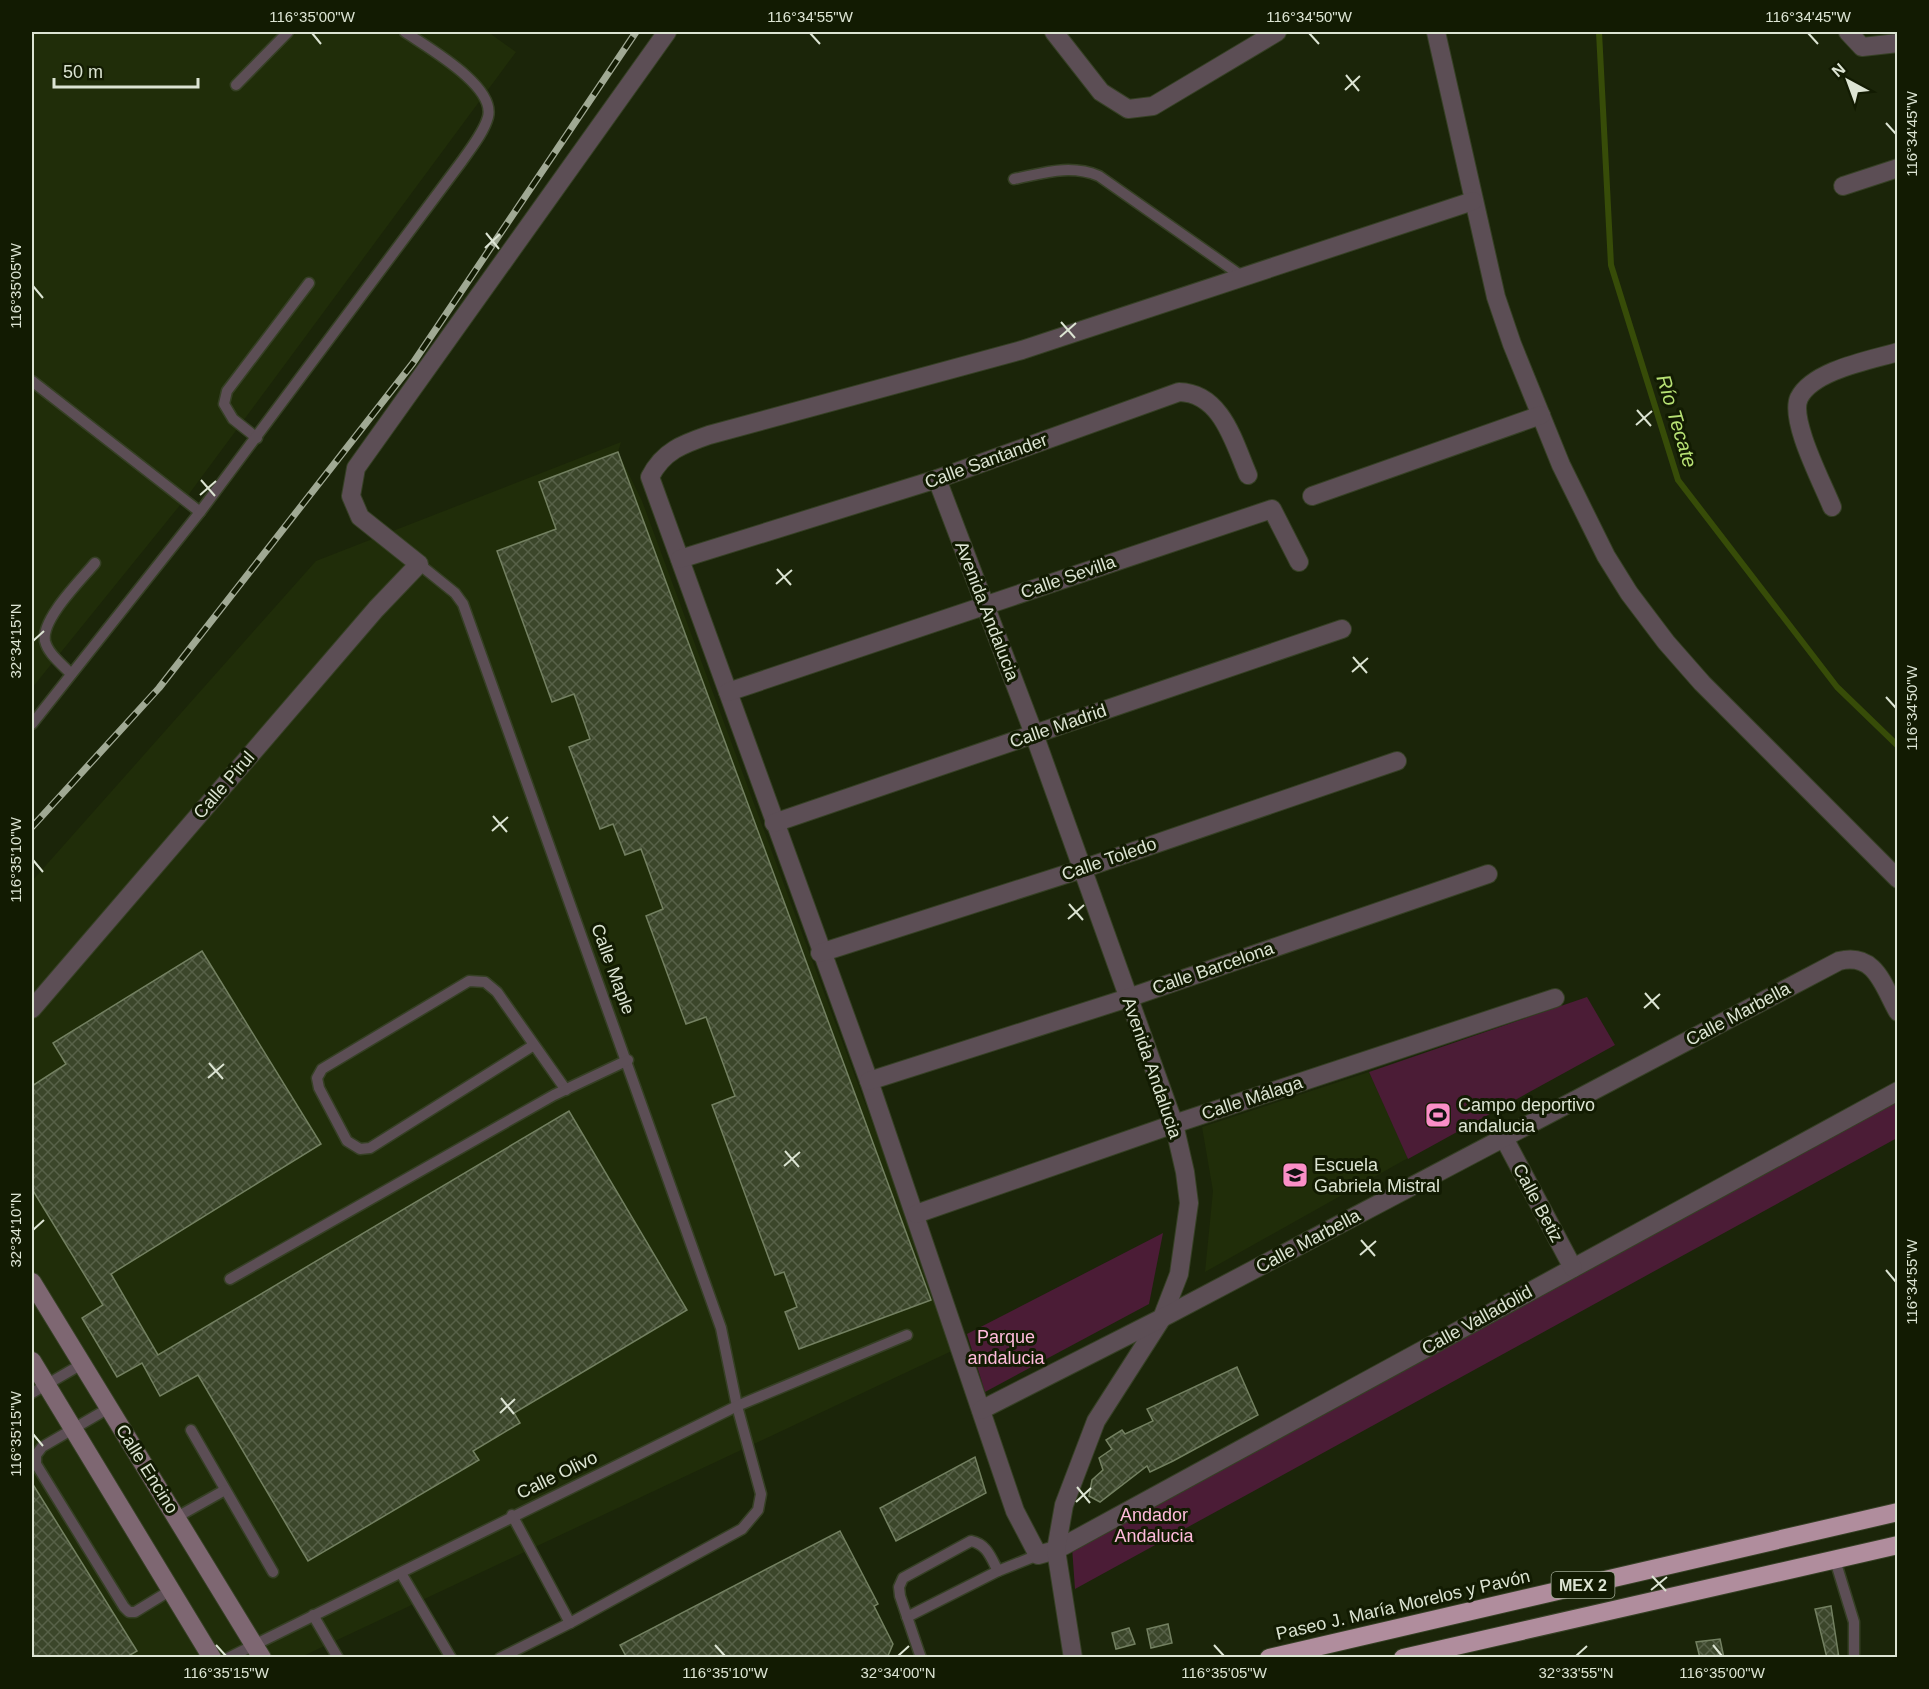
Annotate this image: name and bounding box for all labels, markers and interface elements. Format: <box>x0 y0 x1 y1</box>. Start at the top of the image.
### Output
text: 116°35'00"W <box>269 8 356 25</box>
text: 116°34'55"W <box>767 8 854 25</box>
text: 116°34'50"W <box>1266 8 1353 25</box>
text: 116°34'45"W <box>1765 8 1852 25</box>
scale bar <box>54 51 198 89</box>
north arrow <box>1818 51 1878 111</box>
text: N <box>1829 60 1848 80</box>
text: 50 m <box>63 62 103 82</box>
text: 116°34'45"W <box>1903 90 1920 177</box>
text: 116°35'05"W <box>7 242 24 329</box>
water label: Río Tecate <box>1652 372 1702 470</box>
street label: Calle Santander <box>922 430 1050 492</box>
street label: Avenida Andalucia <box>951 538 1023 684</box>
street label: Calle Sevilla <box>1018 551 1119 603</box>
text: 32°34'15"N <box>7 603 24 679</box>
text: 116°34'50"W <box>1903 664 1920 751</box>
street label: Calle Madrid <box>1007 700 1109 752</box>
street label: Calle Pirul <box>190 747 258 823</box>
text: 116°35'10"W <box>7 816 24 903</box>
street label: Calle Toledo <box>1059 833 1159 885</box>
street label: Calle Maple <box>587 921 639 1017</box>
street label: Calle Barcelona <box>1150 938 1277 998</box>
street label: Calle Marbella <box>1683 978 1794 1050</box>
street label: Avenida Andalucia <box>1118 995 1186 1142</box>
street label: Calle Málaga <box>1199 1072 1306 1124</box>
place label: Campo deportivo andalucia <box>1458 1095 1595 1136</box>
sports icon: Campo deportivo andalucia <box>1423 1100 1453 1130</box>
place label: Escuela Gabriela Mistral <box>1314 1155 1440 1196</box>
school or university icon: Escuela Gabriela Mistral <box>1280 1160 1310 1190</box>
street label: Calle Betiz <box>1509 1160 1567 1246</box>
text: 32°34'10"N <box>7 1192 24 1268</box>
street label: Calle Marbella <box>1253 1205 1364 1277</box>
text: 116°34'55"W <box>1903 1238 1920 1325</box>
street label: Calle Valladolid <box>1418 1281 1536 1359</box>
park label: Parque andalucia <box>967 1327 1046 1368</box>
text: 116°35'15"W <box>7 1390 24 1477</box>
street label: Calle Encino <box>112 1421 182 1517</box>
street label: Calle Olivo <box>514 1447 600 1503</box>
park label: Andador Andalucia <box>1114 1505 1195 1546</box>
street label: Paseo J. María Morelos y Pavón <box>1274 1566 1532 1644</box>
road number: MEX 2 <box>1552 1572 1614 1598</box>
text: 116°35'15"W <box>183 1664 270 1681</box>
text: 116°35'10"W <box>682 1664 769 1681</box>
text: 32°34'00"N <box>860 1664 936 1681</box>
text: 116°35'05"W <box>1181 1664 1268 1681</box>
text: 32°33'55"N <box>1538 1664 1614 1681</box>
text: 116°35'00"W <box>1679 1664 1766 1681</box>

